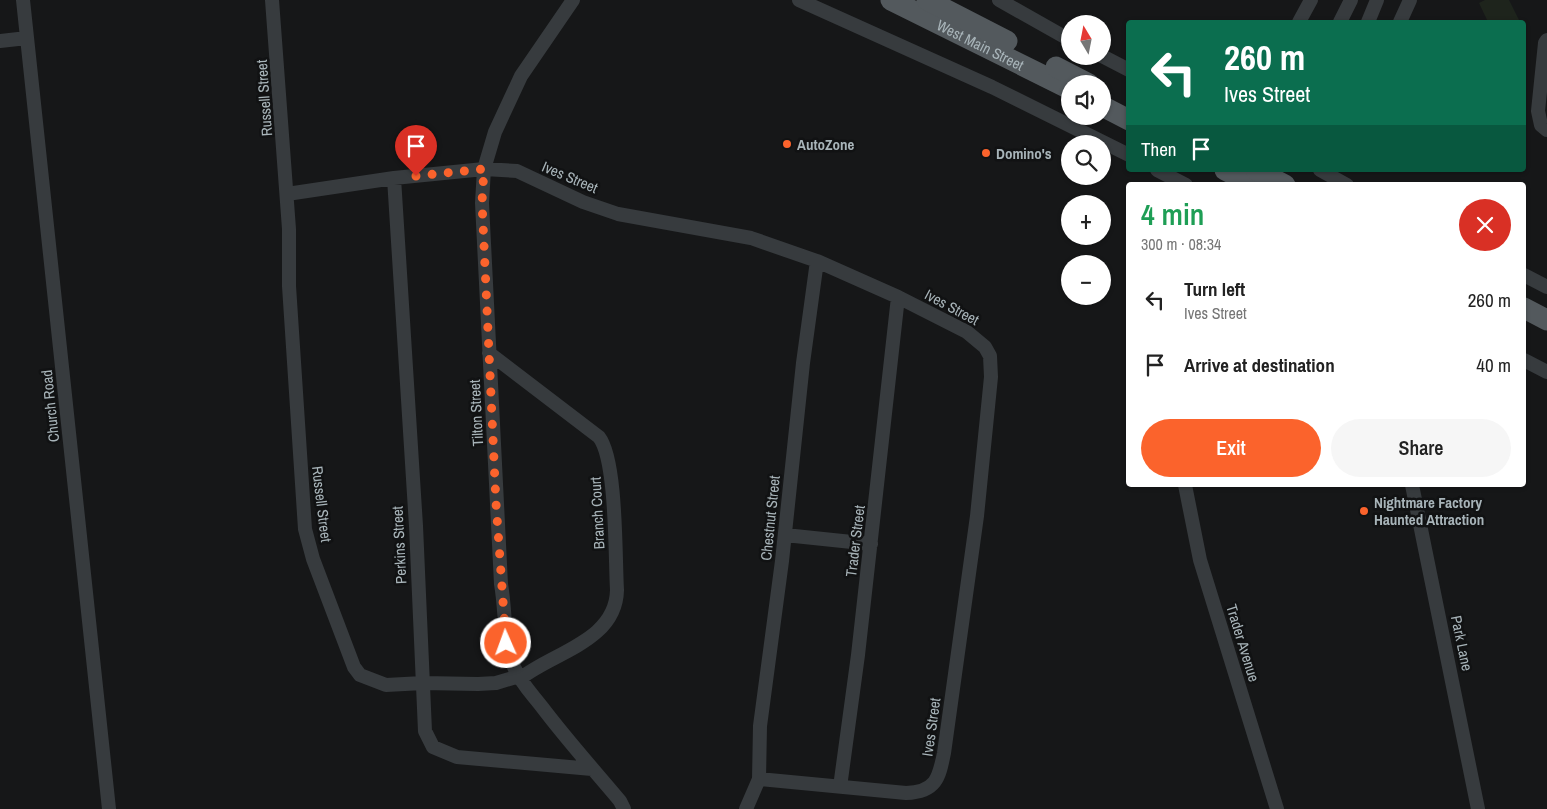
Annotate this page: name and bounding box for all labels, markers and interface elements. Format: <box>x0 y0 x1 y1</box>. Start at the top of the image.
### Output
street label: West Main Street <box>933 14 1028 75</box>
north arrow <box>1061 15 1111 65</box>
map controls <box>1061 15 1111 305</box>
text: 260 m <box>1224 34 1305 81</box>
icon: left <box>1141 40 1206 105</box>
street label: Russell Street <box>251 59 277 137</box>
button: sound <box>1061 75 1111 125</box>
text: Ives Street <box>1224 79 1310 109</box>
pin <box>395 125 437 176</box>
icon: arrive <box>402 132 430 160</box>
place label: AutoZone <box>797 134 855 155</box>
button: search <box>1061 135 1111 185</box>
icon: arrive <box>1187 135 1215 163</box>
text: Then <box>1141 136 1177 162</box>
marker: AutoZone <box>781 138 793 150</box>
place label: Domino's <box>996 143 1052 164</box>
marker: Domino's <box>980 147 992 159</box>
street label: Ives Street <box>539 156 602 198</box>
text: 4 min <box>1141 194 1204 234</box>
button: + <box>1061 195 1111 245</box>
button: close <box>1459 199 1511 251</box>
text: 300 m · 08:34 <box>1141 233 1221 255</box>
button: − <box>1061 255 1111 305</box>
text: Turn left <box>1184 276 1245 302</box>
street label: Ives Street <box>921 284 983 330</box>
icon: left <box>1141 286 1169 314</box>
text: 260 m <box>1468 287 1511 313</box>
text: Ives Street <box>1184 302 1247 324</box>
icon: arrive <box>1141 351 1169 379</box>
text: Arrive at destination <box>1184 352 1335 378</box>
text: 40 m <box>1476 352 1511 378</box>
street label: Church Road <box>36 369 64 443</box>
street label: Tilton Street <box>464 379 488 447</box>
button: Exit <box>1141 419 1321 477</box>
button: Share <box>1331 419 1511 477</box>
street label: Russell Street <box>307 465 337 544</box>
street label: Chestnut Street <box>755 474 785 562</box>
street label: Branch Court <box>585 476 609 550</box>
place label: Nightmare Factory Haunted Attraction <box>1374 492 1484 530</box>
street label: Trader Street <box>840 503 870 578</box>
street label: Perkins Street <box>386 505 412 584</box>
marker: Nightmare Factory Haunted Attraction <box>1358 505 1370 517</box>
street label: Trader Avenue <box>1221 602 1265 684</box>
street label: Park Lane <box>1446 613 1478 673</box>
position arrow <box>479 616 531 668</box>
street label: Ives Street <box>917 696 946 758</box>

